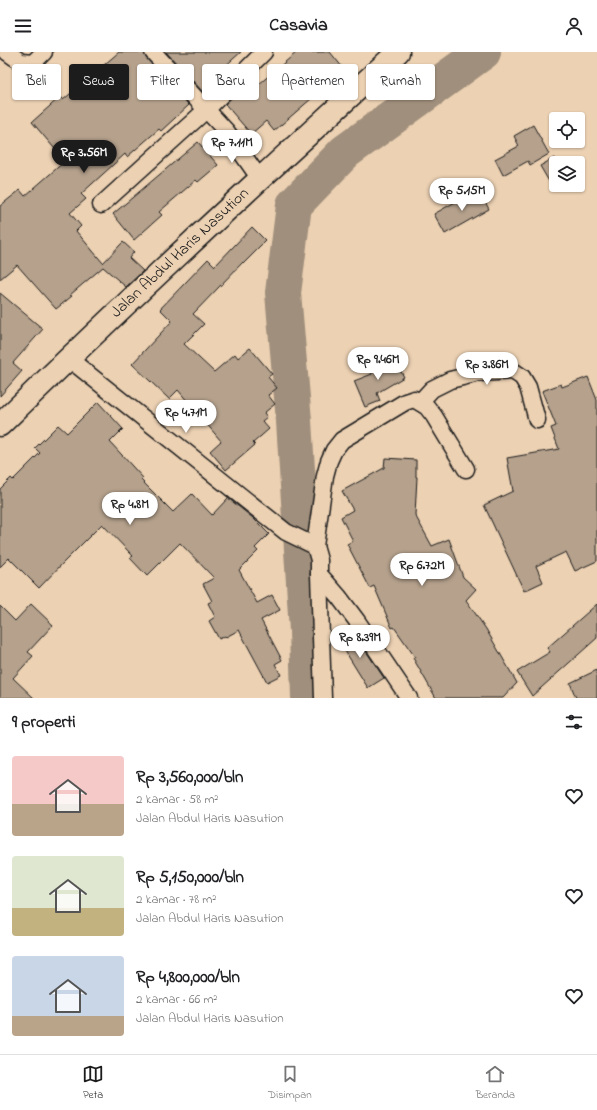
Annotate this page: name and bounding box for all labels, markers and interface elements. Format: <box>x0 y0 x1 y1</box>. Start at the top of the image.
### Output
text: Casavia <box>269 13 328 39</box>
icon: menu <box>12 15 34 37</box>
icon: person <box>563 15 585 37</box>
chip: Beli <box>12 64 61 100</box>
chip: Sewa <box>69 64 129 100</box>
chip: Filter <box>137 64 194 100</box>
chip: Baru <box>202 64 259 100</box>
chip: Apartemen <box>267 64 358 100</box>
chip: Rumah <box>366 64 435 100</box>
map controls <box>549 112 585 192</box>
button: locate <box>549 112 585 148</box>
pin: Rp 7.11M <box>191 130 273 164</box>
text: Rp 7.11M <box>211 133 253 152</box>
pin: Rp 3.56M <box>43 140 125 174</box>
text: Rp 3.56M <box>61 143 107 162</box>
button: layers <box>549 156 585 192</box>
pin: Rp 5.15M <box>421 178 503 212</box>
text: Rp 5.15M <box>438 181 486 200</box>
street label: Jalan Abdul Haris Nasution <box>105 182 255 324</box>
pin: Rp 9.46M <box>337 347 419 381</box>
text: Rp 9.46M <box>356 350 400 369</box>
pin: Rp 3.86M <box>446 352 528 386</box>
text: Rp 3.86M <box>465 355 509 374</box>
pin: Rp 4.71M <box>145 400 227 434</box>
text: Rp 4.71M <box>165 403 207 422</box>
pin: Rp 4.8M <box>93 492 167 526</box>
text: Rp 4.8M <box>111 495 149 514</box>
pin: Rp 6.72M <box>381 553 463 587</box>
text: Rp 6.72M <box>399 556 445 575</box>
pin: Rp 8.39M <box>319 625 401 659</box>
text: Rp 8.39M <box>339 628 381 647</box>
text: 9 properti <box>12 710 76 735</box>
icon: filters <box>563 711 585 733</box>
text: Rp 3,560,000/bln <box>136 765 243 790</box>
icon: home <box>44 772 92 820</box>
icon: heart <box>563 785 585 807</box>
text: 2 kamar · 58 m² <box>136 790 218 809</box>
text: Jalan Abdul Haris Nasution <box>136 809 284 828</box>
text: Rp 5,150,000/bln <box>136 865 244 890</box>
icon: home <box>44 872 92 920</box>
icon: heart <box>563 885 585 907</box>
text: 2 kamar · 78 m² <box>136 890 216 909</box>
text: Jalan Abdul Haris Nasution <box>136 909 284 928</box>
text: Rp 4,800,000/bln <box>136 965 240 990</box>
icon: home <box>44 972 92 1020</box>
icon: heart <box>563 985 585 1007</box>
text: 2 kamar · 66 m² <box>136 990 217 1009</box>
text: Jalan Abdul Haris Nasution <box>136 1009 284 1028</box>
tab: Peta <box>82 1063 104 1103</box>
tab: Disimpan <box>268 1063 312 1103</box>
tab: Beranda <box>476 1063 515 1103</box>

